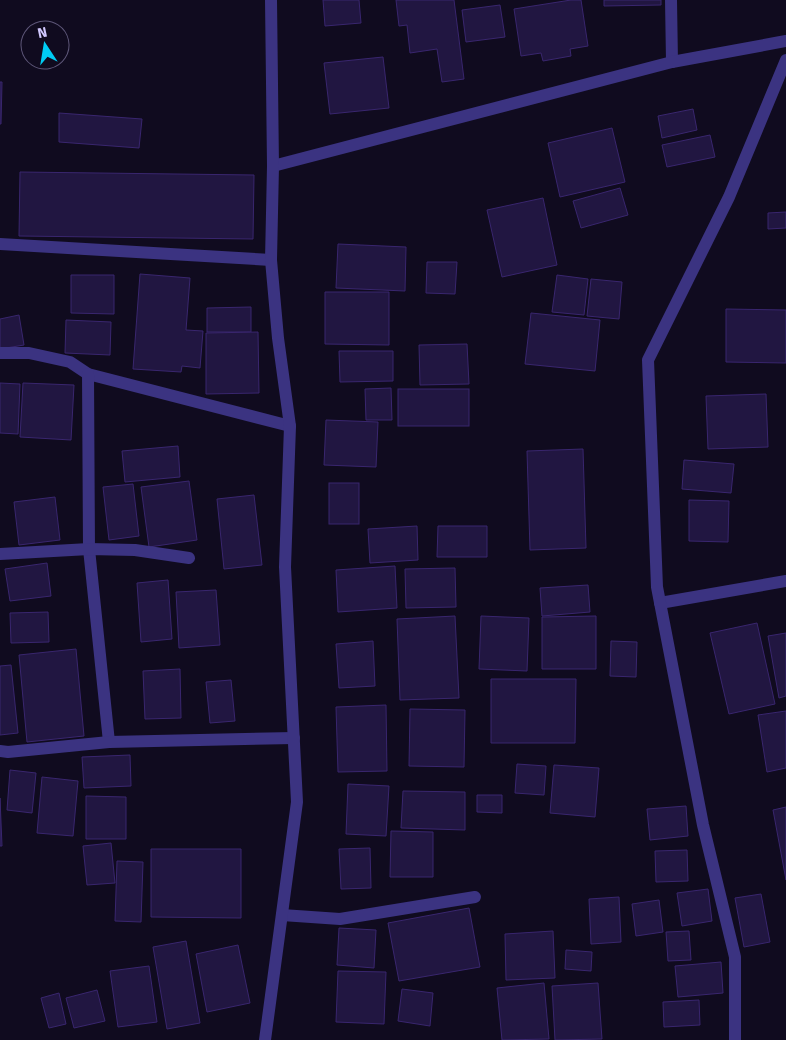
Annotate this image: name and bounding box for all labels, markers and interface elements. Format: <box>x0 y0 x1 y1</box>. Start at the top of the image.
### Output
north arrow <box>20 20 70 70</box>
text: N <box>36 23 49 42</box>

